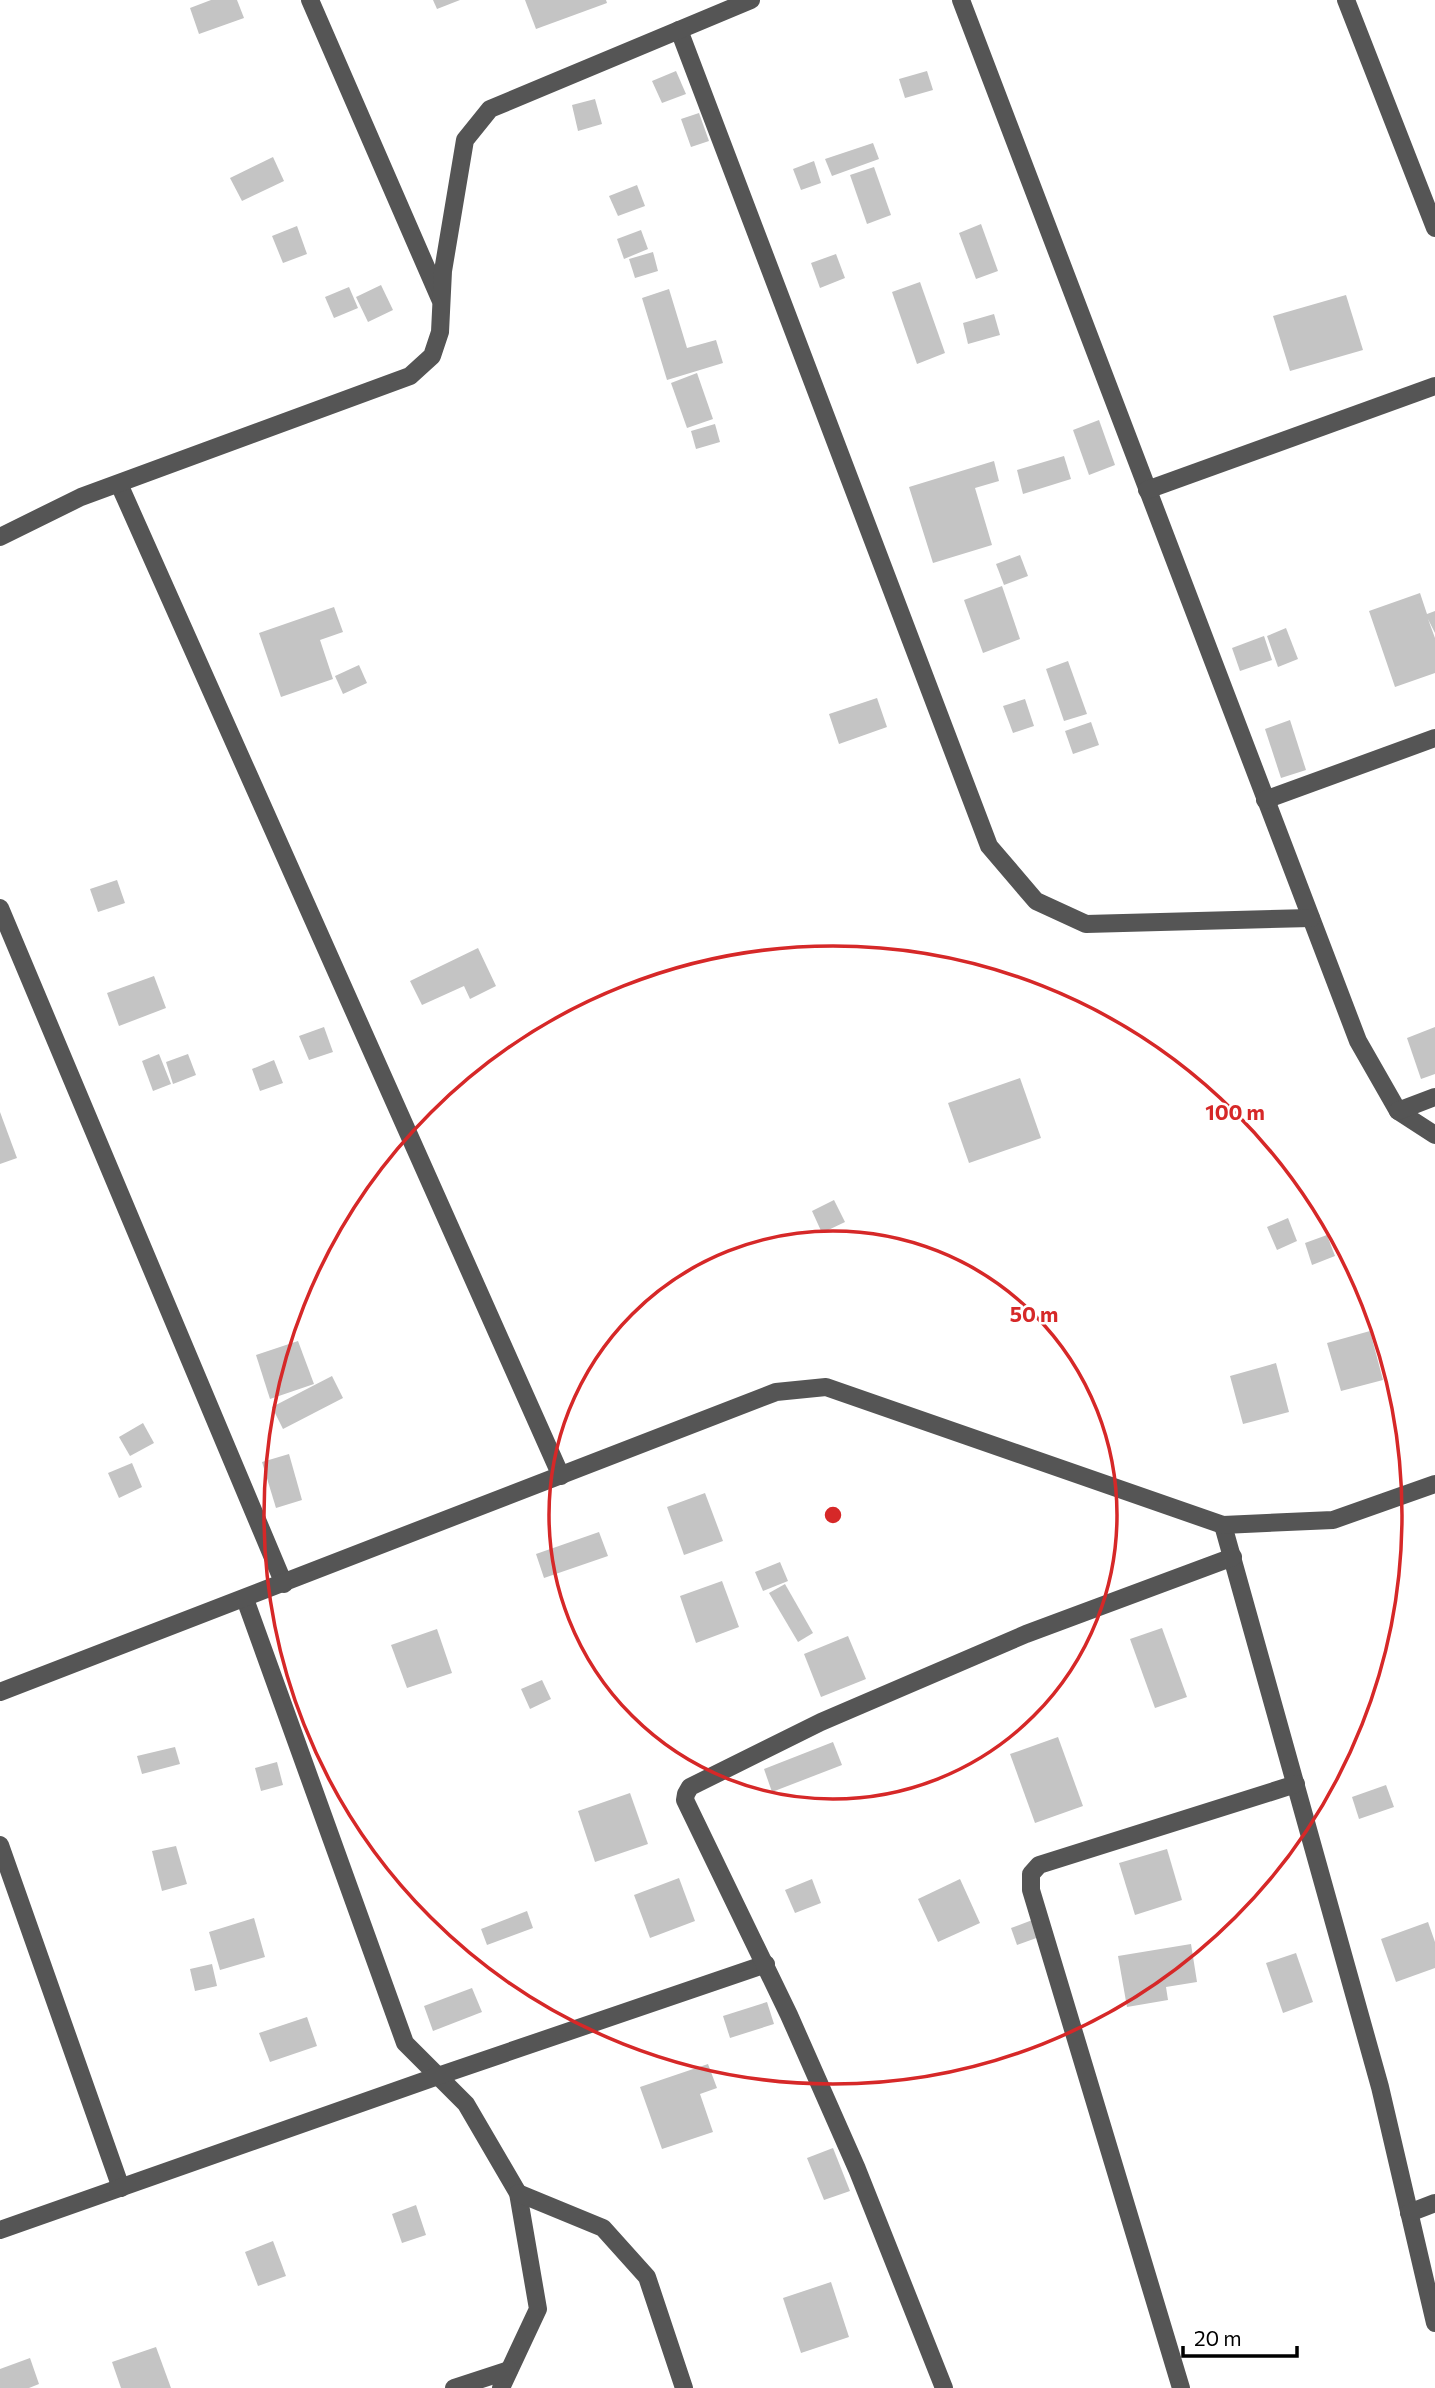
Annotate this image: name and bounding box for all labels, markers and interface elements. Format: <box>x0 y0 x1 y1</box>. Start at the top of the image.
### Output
text: 100 m <box>1205 1099 1265 1124</box>
text: 50 m <box>1010 1301 1058 1326</box>
centre of rings <box>821 1503 845 1527</box>
scale bar <box>1183 2314 1297 2358</box>
text: 20 m <box>1194 2325 1242 2350</box>

